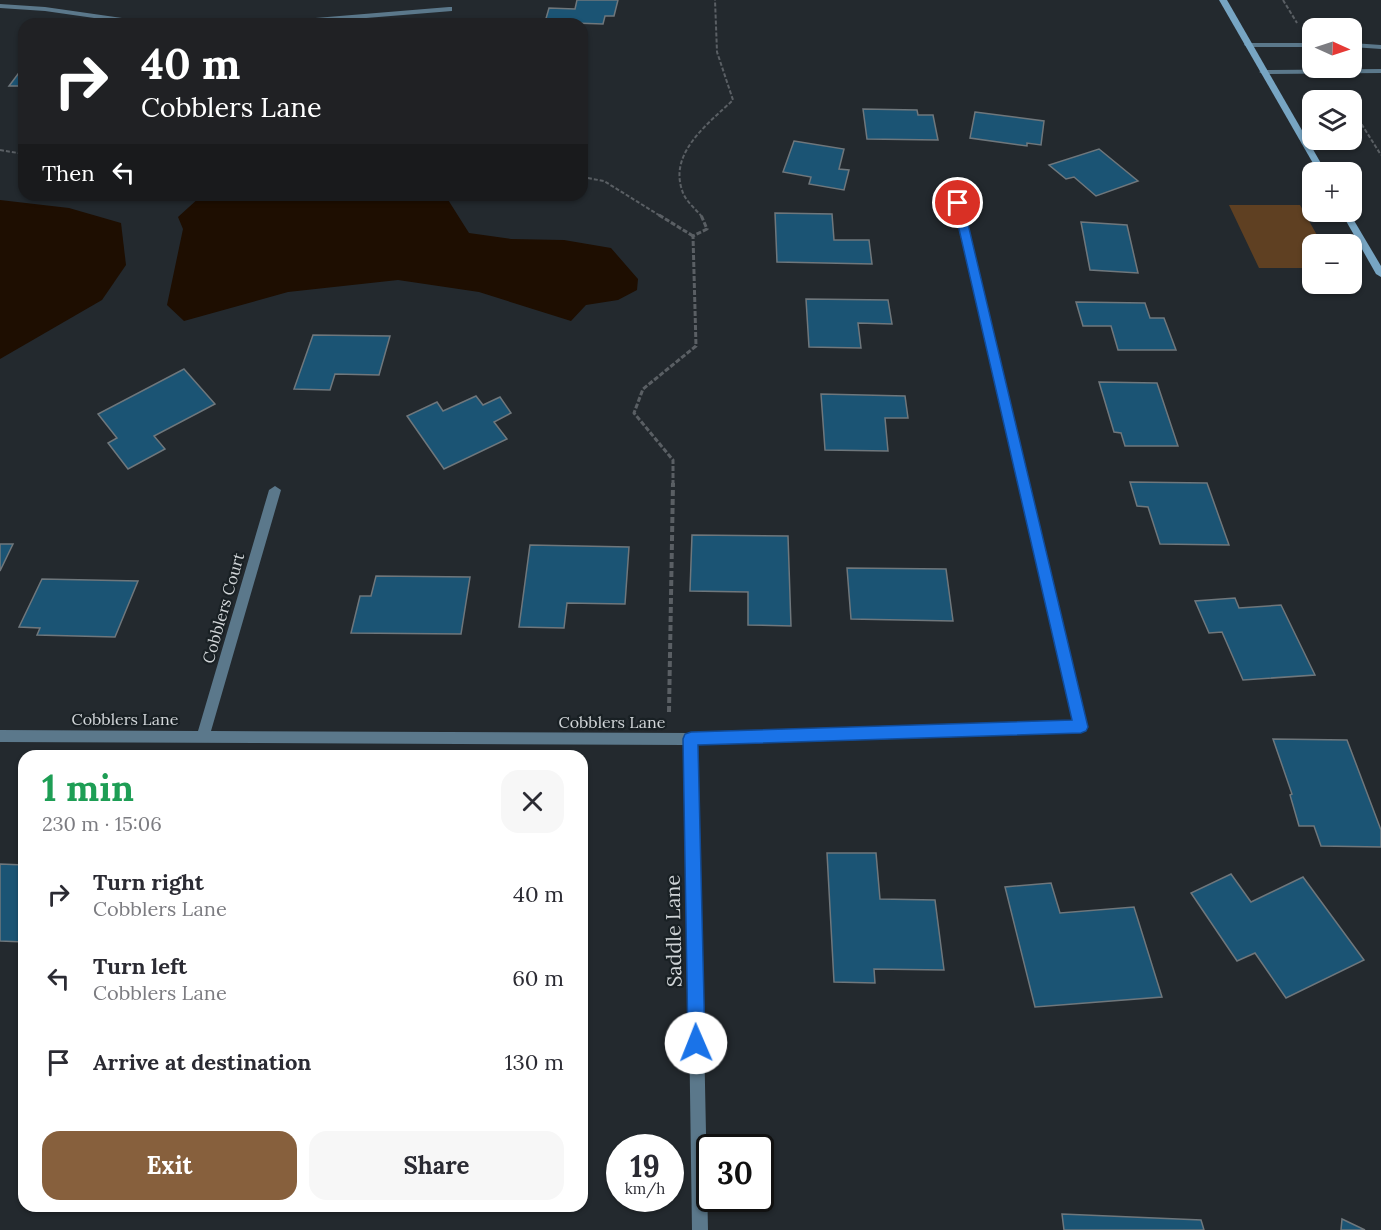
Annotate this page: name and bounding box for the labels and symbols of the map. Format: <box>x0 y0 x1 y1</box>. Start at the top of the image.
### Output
north arrow <box>1302 18 1362 78</box>
pin <box>932 177 983 228</box>
street label: Cobblers Court <box>198 550 249 666</box>
street label: Cobblers Lane <box>72 709 179 729</box>
street label: Cobblers Lane <box>559 712 666 732</box>
street label: Saddle Lane <box>660 874 686 987</box>
position arrow <box>664 1011 728 1075</box>
speed limit sign: 30 <box>696 1134 774 1212</box>

